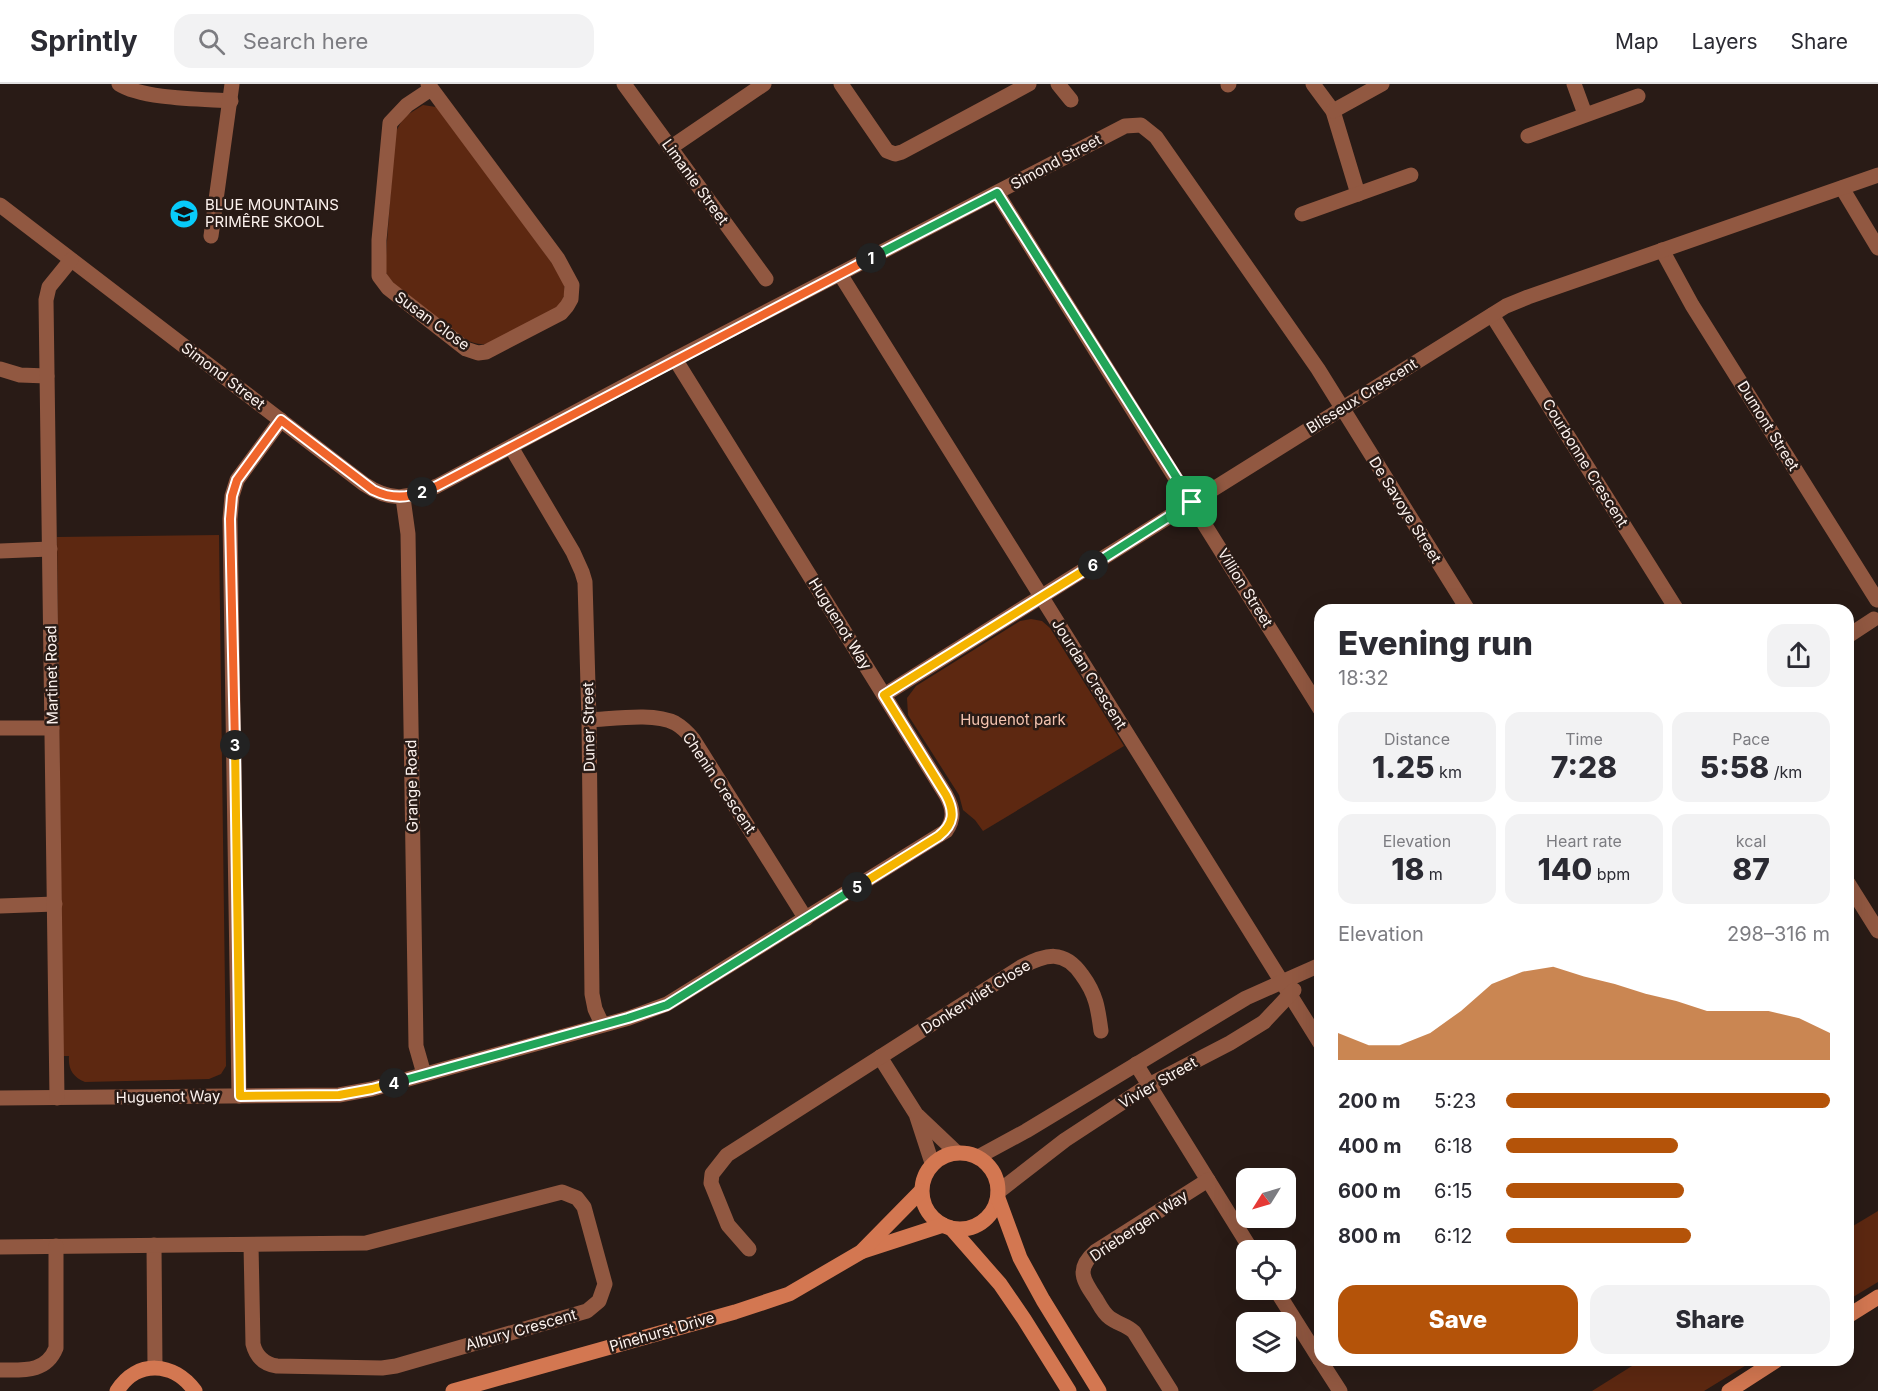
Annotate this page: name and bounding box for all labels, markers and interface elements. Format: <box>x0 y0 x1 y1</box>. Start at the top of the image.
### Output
search box <box>174 14 594 68</box>
text: Sprintly <box>30 24 138 58</box>
icon: search <box>195 25 228 58</box>
text: Search here <box>243 28 368 54</box>
text: Map <box>1615 29 1659 54</box>
text: Layers <box>1692 29 1758 54</box>
text: Share <box>1791 29 1848 54</box>
street label: Simond Street <box>1007 130 1104 193</box>
street label: Limanie Street <box>658 135 733 228</box>
place label: BLUE MOUNTAINS PRIMÊRE SKOOL <box>205 195 339 231</box>
school or university icon: BLUE MOUNTAINS PRIMÊRE SKOOL <box>168 198 200 230</box>
pin: 1 <box>856 243 886 273</box>
text: 1 <box>868 248 874 268</box>
street label: Susan Close <box>391 287 474 354</box>
street label: Simond Street <box>178 338 269 413</box>
street label: Blisseux Crescent <box>1303 354 1421 437</box>
street label: Dumont Street <box>1733 377 1804 474</box>
street label: Courbonne Crescent <box>1538 395 1633 530</box>
street label: De Savoye Street <box>1365 453 1446 567</box>
pin <box>1166 476 1217 527</box>
pin: 2 <box>407 477 437 507</box>
text: 2 <box>417 482 427 502</box>
icon: arrive <box>1175 485 1208 518</box>
street label: Villion Street <box>1214 545 1277 631</box>
pin: 6 <box>1078 550 1108 580</box>
text: 6 <box>1088 555 1098 575</box>
street label: Huguenot Way <box>805 574 876 674</box>
street label: Jourdan Crescent <box>1048 615 1131 733</box>
text: Evening run <box>1338 623 1533 663</box>
button: share <box>1767 624 1830 687</box>
street label: Martinet Road <box>41 625 62 725</box>
text: 18:32 <box>1338 666 1389 690</box>
street label: Duner Street <box>578 682 599 772</box>
park label: Huguenot park <box>960 710 1067 729</box>
street label: Chenin Crescent <box>678 728 760 837</box>
text: Distance <box>1384 729 1450 749</box>
text: Time <box>1565 729 1603 749</box>
text: Pace <box>1732 729 1770 749</box>
pin: 3 <box>220 730 250 760</box>
text: 3 <box>230 735 240 755</box>
street label: Grange Road <box>401 740 422 832</box>
text: 1.25 <box>1372 749 1435 785</box>
text: 7:28 <box>1551 749 1617 785</box>
text: 5:58 <box>1700 749 1769 785</box>
text: km <box>1435 762 1462 782</box>
text: /km <box>1769 762 1802 782</box>
text: Elevation <box>1383 831 1451 851</box>
text: Heart rate <box>1546 831 1622 851</box>
text: kcal <box>1736 831 1766 851</box>
text: 18 <box>1391 851 1424 887</box>
text: 140 <box>1538 851 1592 887</box>
text: 87 <box>1732 851 1770 887</box>
text: m <box>1424 864 1443 884</box>
text: bpm <box>1592 864 1630 884</box>
pin: 5 <box>842 872 872 902</box>
text: 5 <box>852 877 862 897</box>
text: Elevation <box>1338 922 1424 946</box>
text: 298–316 m <box>1727 922 1830 946</box>
street label: Donkervliet Close <box>918 955 1034 1038</box>
street label: Vivier Street <box>1115 1053 1200 1113</box>
pin: 4 <box>379 1068 409 1098</box>
text: 4 <box>389 1073 399 1093</box>
street label: Huguenot Way <box>116 1086 221 1107</box>
text: 200 m <box>1338 1089 1401 1113</box>
text: 5:23 <box>1434 1089 1476 1113</box>
text: 400 m <box>1338 1134 1402 1158</box>
text: 6:18 <box>1434 1134 1473 1158</box>
north arrow <box>1236 1168 1296 1228</box>
map controls <box>1236 1168 1296 1372</box>
text: 600 m <box>1338 1179 1401 1203</box>
text: 6:15 <box>1434 1179 1472 1203</box>
street label: Driebergen Way <box>1086 1185 1192 1265</box>
text: 800 m <box>1338 1224 1401 1248</box>
text: 6:12 <box>1434 1224 1473 1248</box>
button: locate <box>1236 1240 1296 1300</box>
button: Save <box>1338 1285 1578 1354</box>
button: Share <box>1590 1285 1830 1354</box>
street label: Albury Crescent <box>463 1305 579 1354</box>
street label: Pinehurst Drive <box>607 1307 717 1356</box>
button: layers <box>1236 1312 1296 1372</box>

